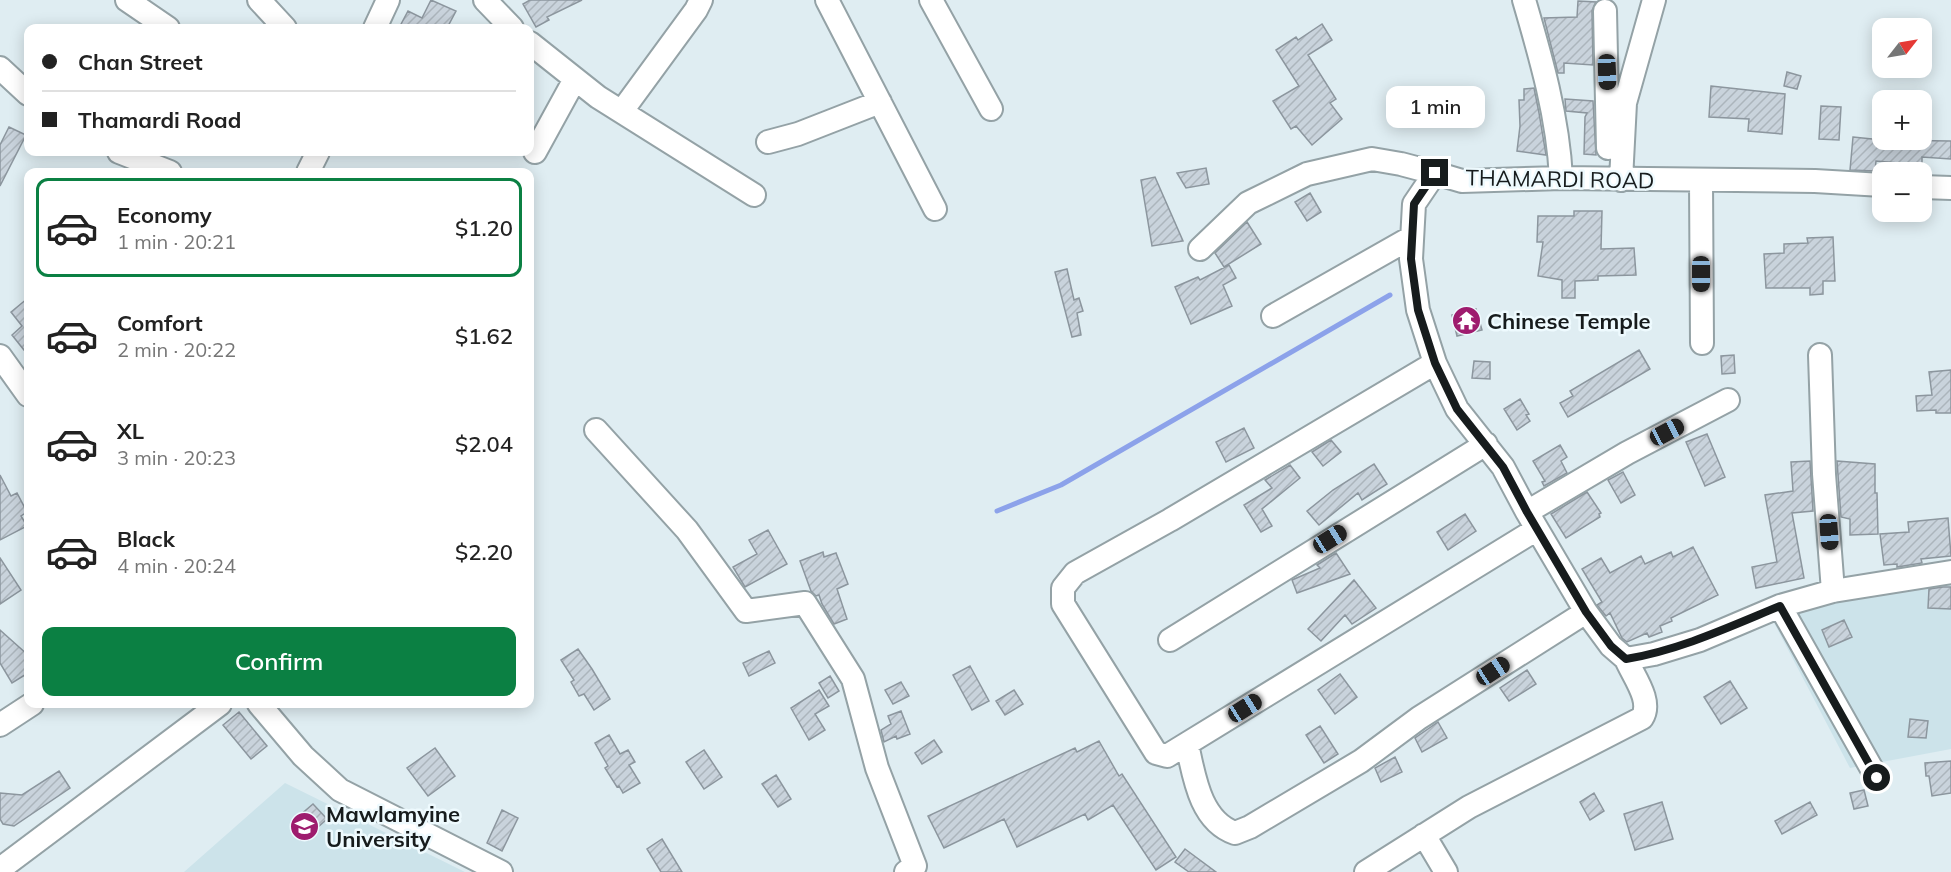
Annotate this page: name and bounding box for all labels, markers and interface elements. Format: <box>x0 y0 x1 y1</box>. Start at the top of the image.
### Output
north arrow <box>1872 18 1932 78</box>
map controls <box>1872 18 1932 222</box>
text: Chan Street <box>78 48 203 76</box>
car <box>1597 54 1617 90</box>
callout: 1 min <box>1386 86 1484 128</box>
button: + <box>1872 90 1932 150</box>
text: 1 min <box>1410 94 1461 119</box>
text: Thamardi Road <box>78 106 241 134</box>
route end <box>1421 159 1448 186</box>
button: − <box>1872 162 1932 222</box>
street label: THAMARDI ROAD <box>1465 163 1655 195</box>
icon: car <box>45 201 99 255</box>
text: Economy <box>117 201 212 229</box>
text: $1.20 <box>455 214 513 242</box>
text: 1 min · 20:21 <box>117 229 236 254</box>
car <box>1692 256 1710 292</box>
temple icon: Chinese Temple <box>1450 305 1482 337</box>
place label: Chinese Temple <box>1487 307 1651 335</box>
icon: car <box>45 309 99 363</box>
text: Comfort <box>117 309 203 337</box>
text: $1.62 <box>455 322 513 350</box>
text: 2 min · 20:22 <box>117 337 236 362</box>
car <box>1647 416 1687 448</box>
icon: car <box>45 417 99 471</box>
text: XL <box>117 417 144 445</box>
text: $2.04 <box>455 430 513 458</box>
text: 3 min · 20:23 <box>117 445 236 470</box>
car <box>1819 513 1839 551</box>
car <box>1310 522 1350 556</box>
icon: car <box>45 525 99 579</box>
text: Black <box>117 525 175 553</box>
text: $2.20 <box>455 538 513 566</box>
text: 4 min · 20:24 <box>117 553 236 578</box>
button: Confirm <box>42 627 516 696</box>
car <box>1473 654 1513 688</box>
car <box>1225 691 1265 725</box>
route start <box>1863 764 1890 791</box>
place label: Mawlamyine University <box>326 800 460 853</box>
school or university icon: Mawlamyine University <box>289 811 321 843</box>

